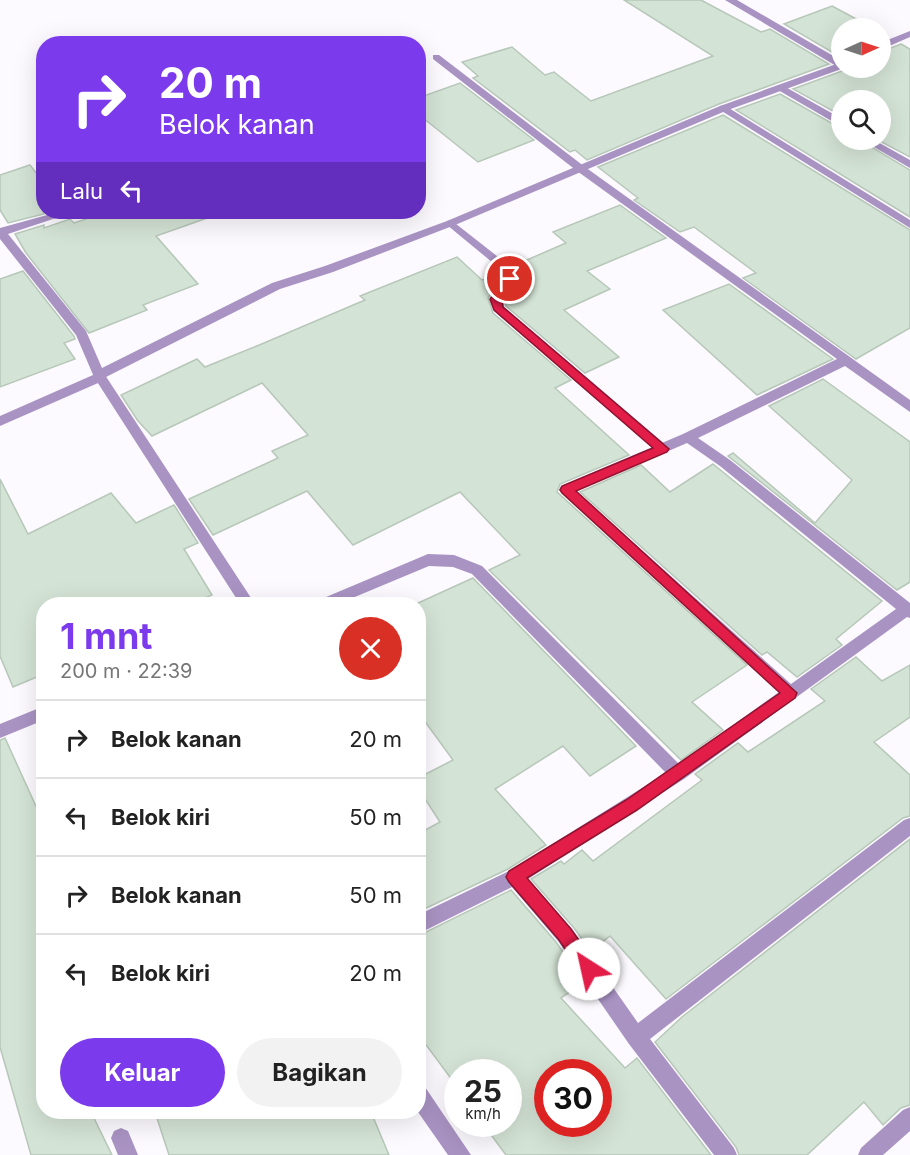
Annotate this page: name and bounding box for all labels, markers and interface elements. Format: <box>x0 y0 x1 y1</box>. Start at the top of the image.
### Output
north arrow <box>831 18 891 78</box>
map controls <box>831 18 891 150</box>
text: 20 m <box>159 57 262 108</box>
icon: right <box>60 60 138 138</box>
button: search <box>831 90 891 150</box>
text: Belok kanan <box>159 108 315 141</box>
icon: left <box>115 174 148 207</box>
text: Lalu <box>60 178 103 204</box>
pin <box>484 253 535 304</box>
icon: arrive <box>493 262 526 295</box>
text: 1 mnt <box>60 614 153 658</box>
button: close <box>339 617 402 680</box>
text: 200 m · 22:39 <box>60 659 193 683</box>
icon: right <box>60 723 93 756</box>
text: Belok kanan <box>111 726 242 752</box>
text: 20 m <box>349 726 402 752</box>
icon: left <box>60 801 93 834</box>
text: Belok kiri <box>111 804 210 830</box>
text: 50 m <box>349 804 402 830</box>
icon: right <box>60 879 93 912</box>
text: Belok kanan <box>111 882 242 908</box>
text: 50 m <box>349 882 402 908</box>
position arrow <box>557 937 621 1001</box>
icon: left <box>60 957 93 990</box>
text: Belok kiri <box>111 960 210 986</box>
text: 20 m <box>349 960 402 986</box>
button: Keluar <box>60 1038 225 1107</box>
button: Bagikan <box>237 1038 402 1107</box>
speed limit sign: 30 <box>534 1059 612 1137</box>
text: 25 <box>464 1073 502 1109</box>
text: km/h <box>465 1104 501 1123</box>

